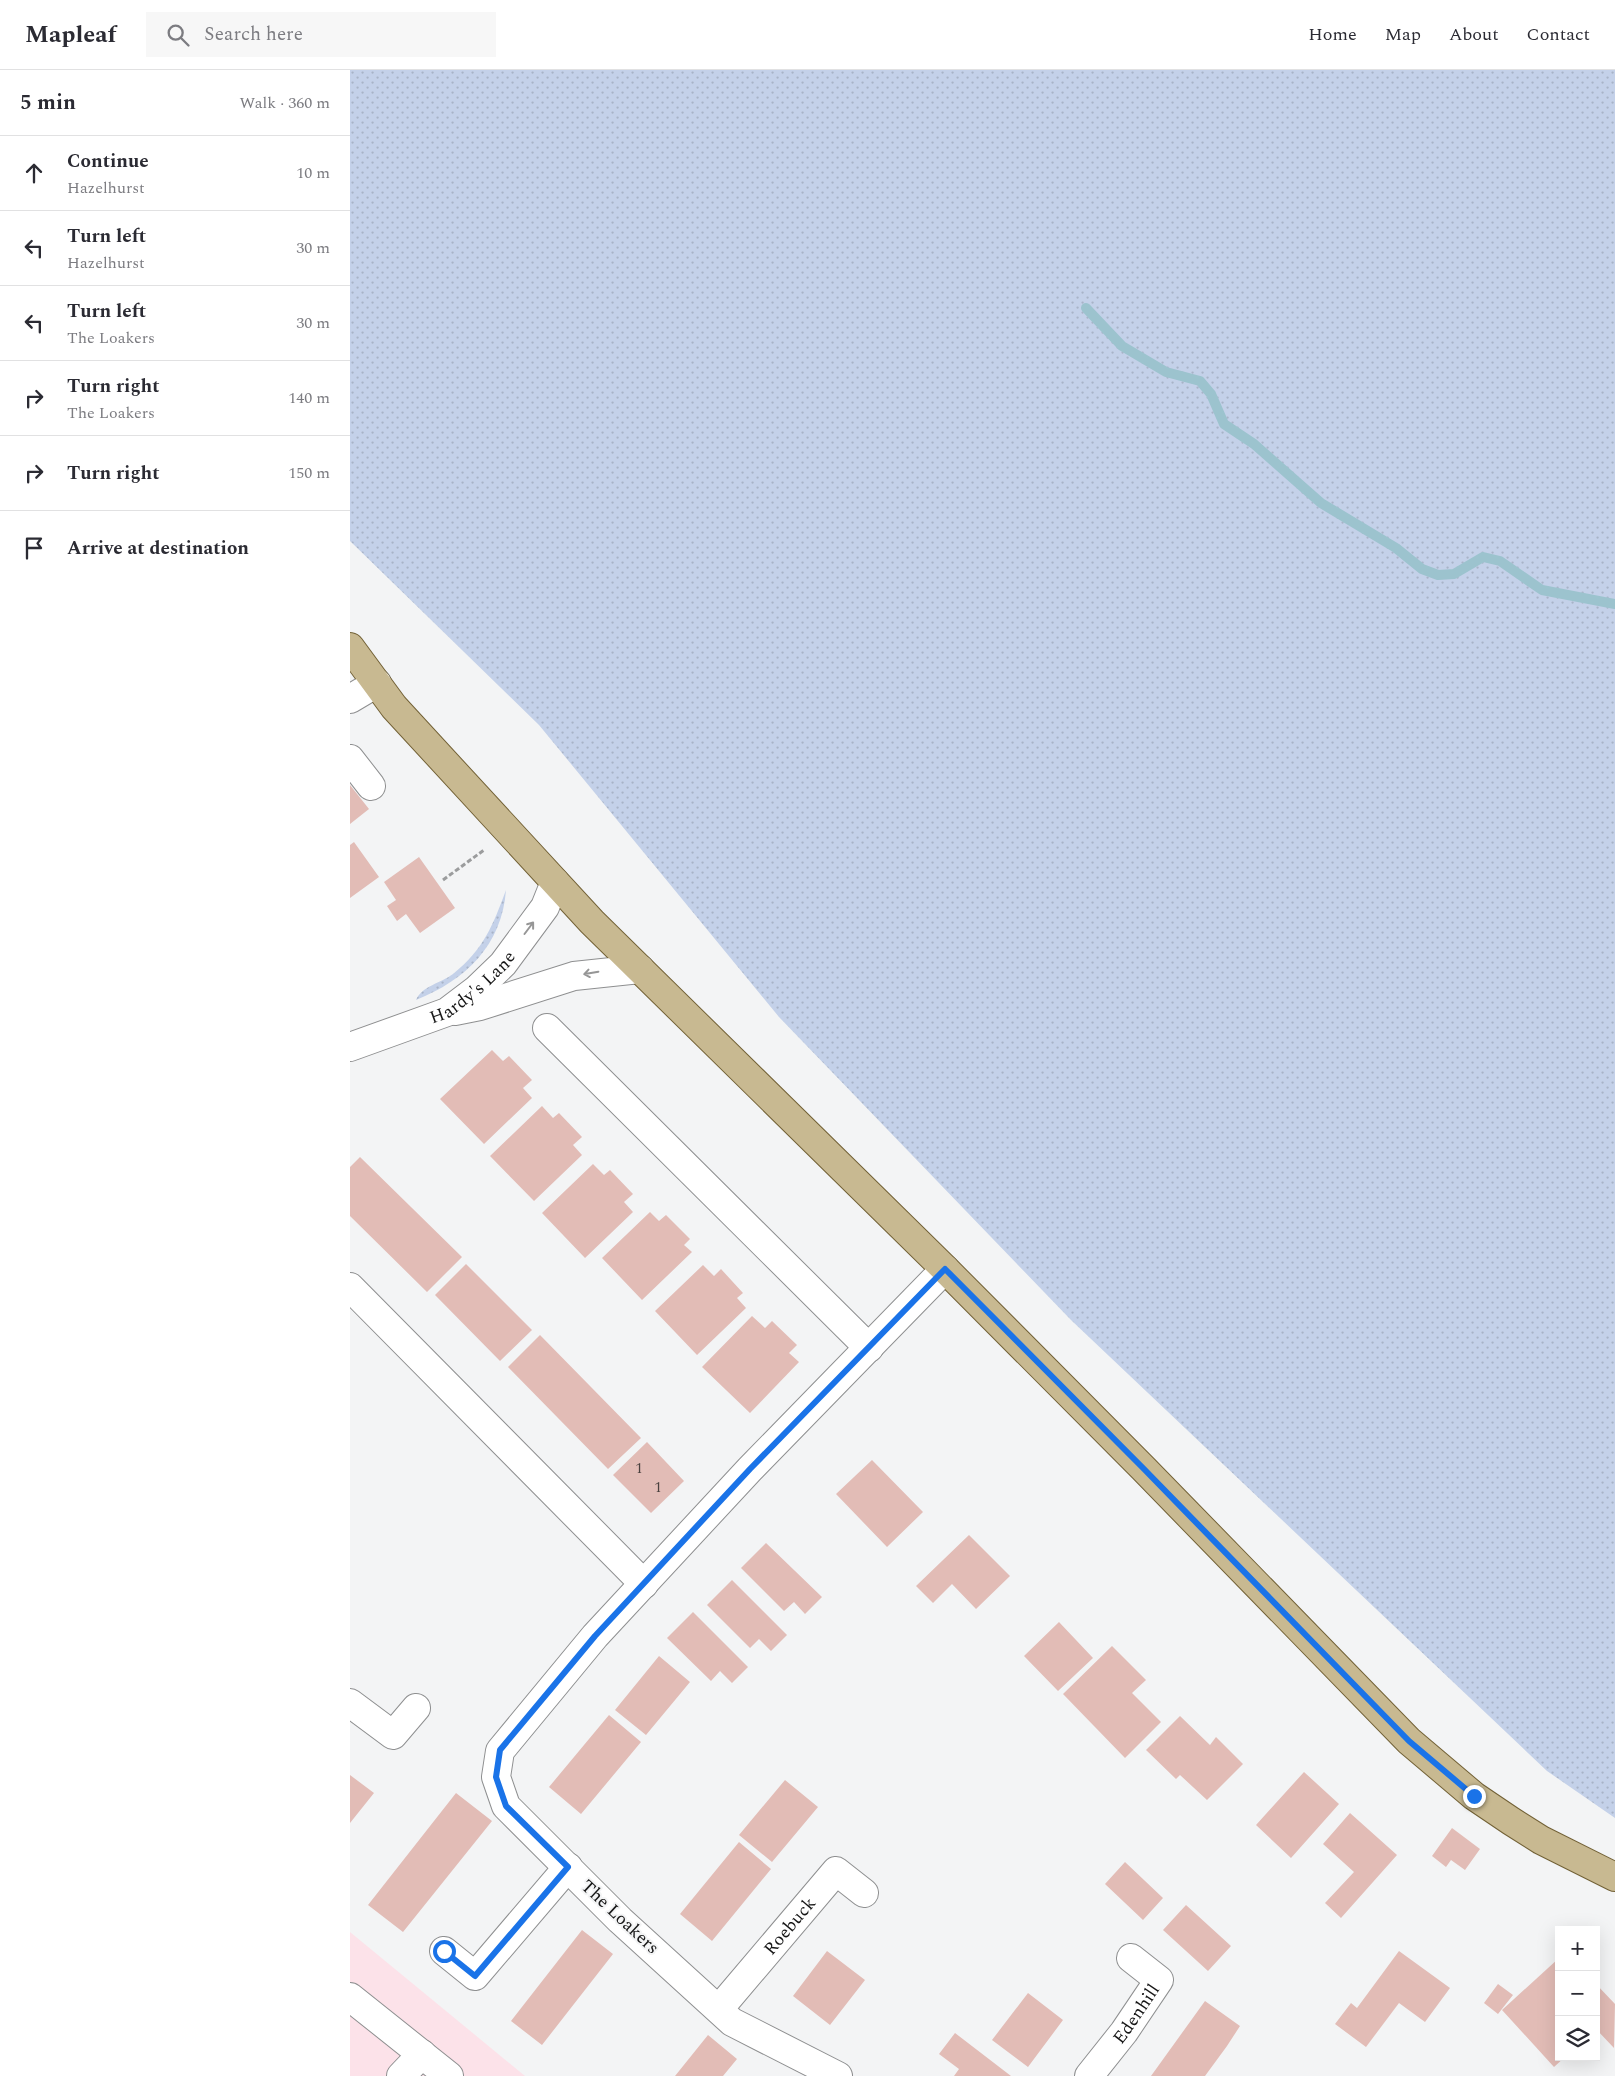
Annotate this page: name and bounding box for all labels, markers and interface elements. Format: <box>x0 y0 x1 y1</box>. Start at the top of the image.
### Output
search box <box>146 12 496 57</box>
text: Mapleaf <box>25 17 116 53</box>
text: Search here <box>204 20 303 49</box>
icon: search <box>164 21 192 49</box>
text: Home <box>1308 21 1357 48</box>
text: Map <box>1385 21 1421 48</box>
text: About <box>1449 21 1499 48</box>
text: Contact <box>1527 21 1590 48</box>
text: 5 min <box>20 87 76 119</box>
text: Walk · 360 m <box>239 91 330 115</box>
text: Continue <box>67 147 149 176</box>
icon: ahead <box>20 159 48 187</box>
text: 10 m <box>296 161 330 185</box>
text: Hazelhurst <box>67 176 145 200</box>
text: Turn left <box>67 222 146 251</box>
icon: left <box>20 234 48 262</box>
text: 30 m <box>296 236 330 260</box>
text: Hazelhurst <box>67 251 145 275</box>
text: Turn left <box>67 297 146 326</box>
icon: left <box>20 309 48 337</box>
text: 30 m <box>296 311 330 335</box>
text: The Loakers <box>67 326 155 350</box>
text: Turn right <box>67 372 160 401</box>
icon: right <box>20 384 48 412</box>
text: 140 m <box>288 386 330 410</box>
text: The Loakers <box>67 401 155 425</box>
icon: right <box>20 459 48 487</box>
text: Turn right <box>67 459 160 488</box>
text: 150 m <box>288 461 330 485</box>
icon: arrive <box>20 534 48 562</box>
text: Arrive at destination <box>67 534 249 563</box>
one-way arrow <box>524 922 535 935</box>
street label: Hardy's Lane <box>426 945 522 1031</box>
one-way arrow <box>584 968 600 978</box>
house number: 1 <box>635 1457 643 1480</box>
house number: 1 <box>654 1476 662 1499</box>
route end <box>1463 1785 1486 1808</box>
street label: The Loakers <box>575 1873 665 1961</box>
street label: Roebuck <box>757 1891 822 1961</box>
map controls <box>1555 1926 1600 2061</box>
button: + <box>1555 1926 1600 1971</box>
route start <box>433 1940 456 1963</box>
button: − <box>1555 1971 1600 2016</box>
street label: Edenhill <box>1106 1978 1166 2050</box>
button: layers <box>1555 2016 1600 2061</box>

